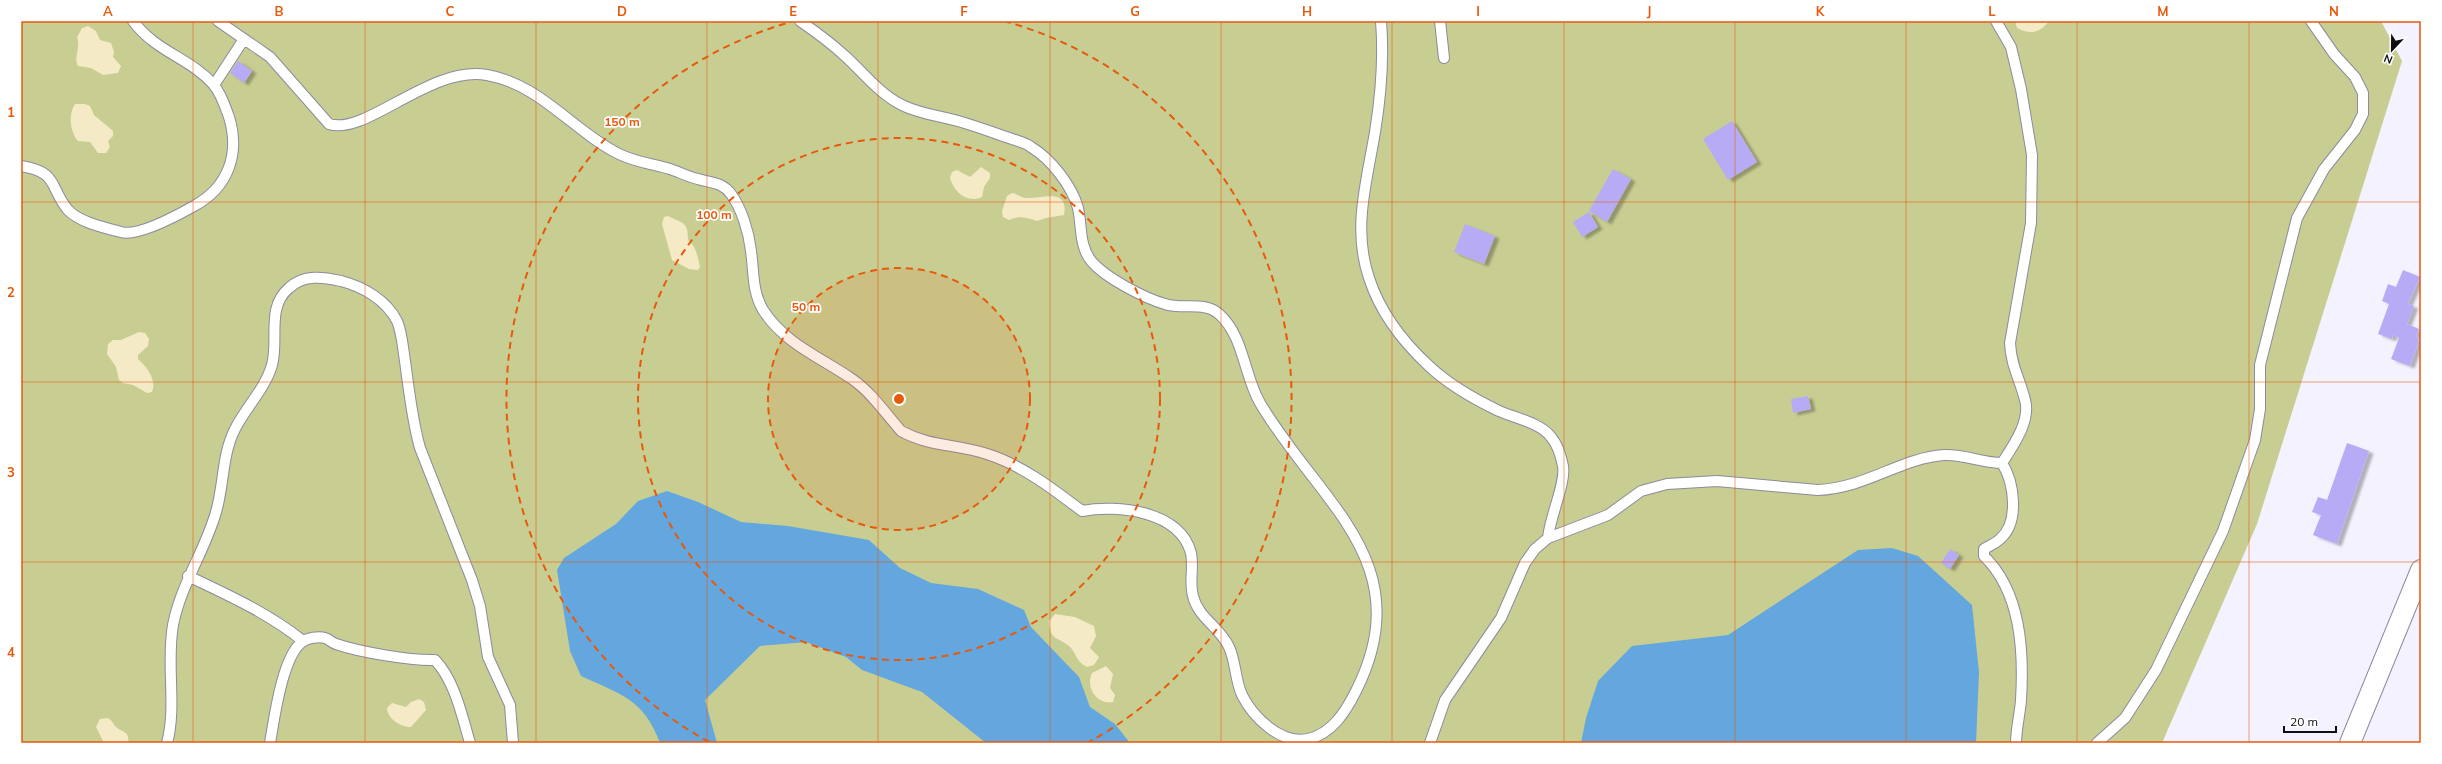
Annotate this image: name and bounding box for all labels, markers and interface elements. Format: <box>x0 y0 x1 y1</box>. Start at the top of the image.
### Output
text: A <box>103 3 113 19</box>
text: B <box>275 3 284 19</box>
text: C <box>446 3 455 19</box>
text: D <box>617 3 627 19</box>
text: E <box>789 3 797 19</box>
text: F <box>960 3 968 19</box>
text: G <box>1130 3 1140 19</box>
text: H <box>1302 3 1312 19</box>
text: I <box>1476 3 1480 19</box>
text: J <box>1647 3 1651 19</box>
text: K <box>1816 3 1826 19</box>
text: L <box>1988 3 1996 19</box>
text: M <box>2157 3 2169 19</box>
text: N <box>2329 3 2339 19</box>
north arrow <box>2372 30 2412 70</box>
text: N <box>2382 51 2395 67</box>
text: 1 <box>7 104 15 120</box>
text: 150 m <box>604 114 640 129</box>
text: 100 m <box>696 207 732 222</box>
text: 2 <box>7 284 15 300</box>
text: 50 m <box>792 299 820 314</box>
centre of rings <box>892 392 906 406</box>
text: 3 <box>7 464 15 480</box>
text: 4 <box>7 644 15 660</box>
scale bar <box>2284 708 2336 734</box>
text: 20 m <box>2290 714 2318 729</box>

